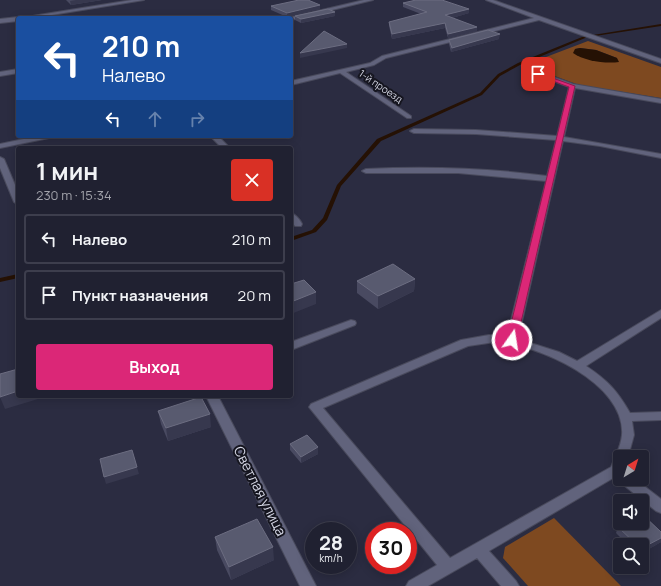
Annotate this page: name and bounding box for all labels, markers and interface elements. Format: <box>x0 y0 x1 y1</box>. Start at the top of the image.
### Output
text: 210 m <box>102 27 180 65</box>
icon: left <box>36 32 88 84</box>
pin <box>521 57 555 91</box>
text: Налево <box>102 63 166 87</box>
icon: arrive <box>527 63 549 85</box>
street label: 1-й проезд <box>356 66 406 106</box>
icon: left <box>102 108 124 130</box>
icon: ahead <box>144 108 166 130</box>
icon: right <box>186 108 208 130</box>
text: 1 мин <box>36 154 98 187</box>
button: close <box>231 159 273 201</box>
text: 230 m · 15:34 <box>36 186 112 204</box>
icon: left <box>38 228 60 250</box>
text: Налево <box>72 229 127 250</box>
text: 210 m <box>232 229 271 250</box>
icon: arrive <box>38 284 60 306</box>
text: Пункт назначения <box>72 285 208 306</box>
text: 20 m <box>238 285 271 306</box>
position arrow <box>491 319 533 361</box>
button: Выход <box>36 344 273 390</box>
street label: Светлая улица <box>230 443 291 539</box>
north arrow <box>613 450 649 486</box>
map controls <box>613 450 649 574</box>
button: sound <box>613 494 649 530</box>
speed limit sign: 30 <box>365 522 417 574</box>
text: 28 <box>319 529 343 556</box>
button: search <box>613 538 649 574</box>
text: km/h <box>319 551 343 565</box>

